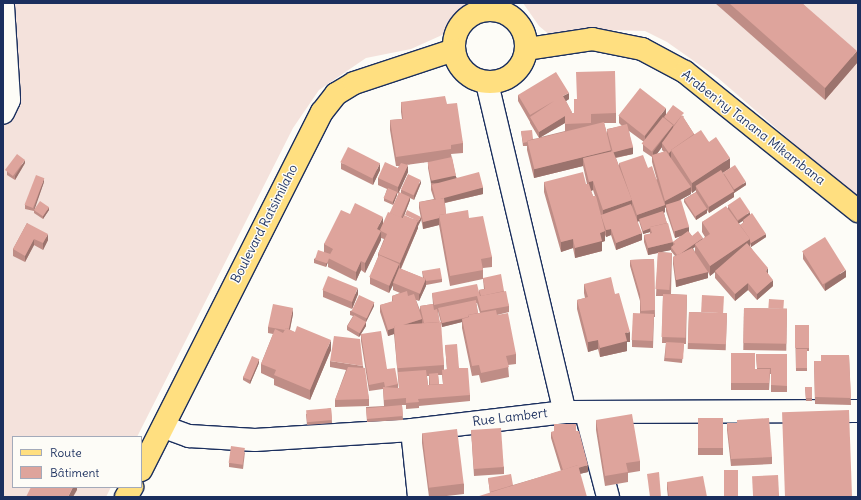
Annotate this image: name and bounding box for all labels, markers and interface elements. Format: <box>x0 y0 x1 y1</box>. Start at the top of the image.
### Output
street label: Araben'ny Tanana Mikambana <box>678 67 828 189</box>
street label: Boulevard Ratsimilaho <box>228 162 302 286</box>
street label: Rue Lambert <box>472 406 548 430</box>
legend <box>12 436 142 488</box>
text: Route <box>50 445 82 460</box>
text: Bâtiment <box>50 465 99 480</box>

